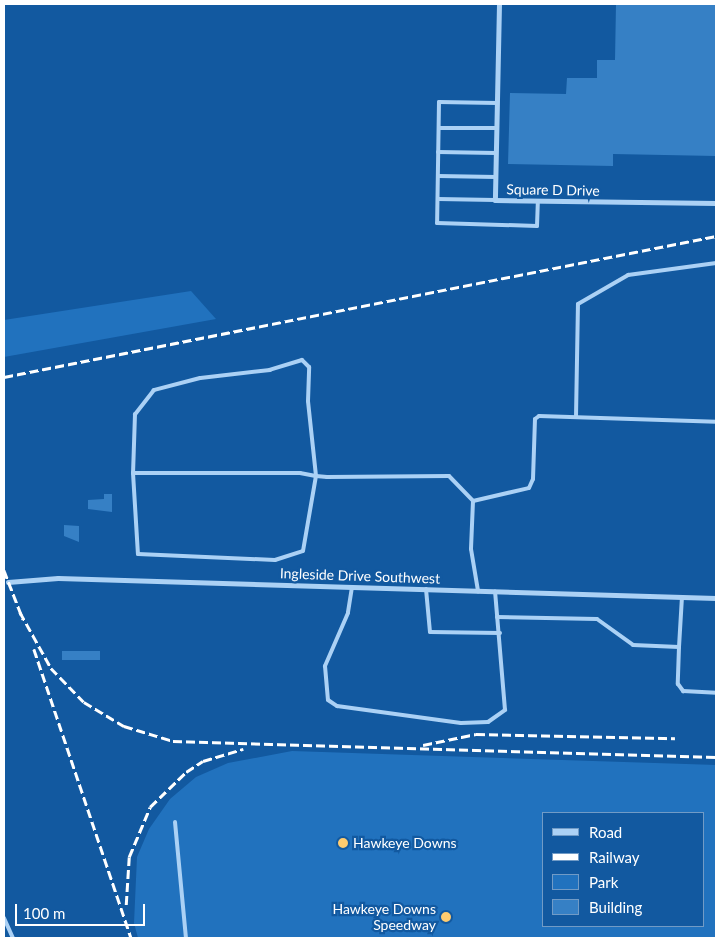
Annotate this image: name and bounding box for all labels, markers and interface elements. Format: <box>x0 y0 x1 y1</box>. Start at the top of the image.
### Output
street label: Square D Drive <box>506 181 600 199</box>
street label: Ingleside Drive Southwest <box>280 565 440 587</box>
legend <box>542 812 705 927</box>
text: Road <box>589 823 622 841</box>
place label: Hawkeye Downs <box>353 835 457 851</box>
marker: Hawkeye Downs <box>337 837 349 849</box>
text: Railway <box>589 848 640 866</box>
text: Park <box>589 873 618 891</box>
scale bar <box>18 894 148 926</box>
text: Building <box>589 898 642 916</box>
place label: Hawkeye Downs Speedway <box>332 901 436 934</box>
text: 100 m <box>23 904 65 922</box>
marker: Hawkeye Downs Speedway <box>440 911 452 923</box>

